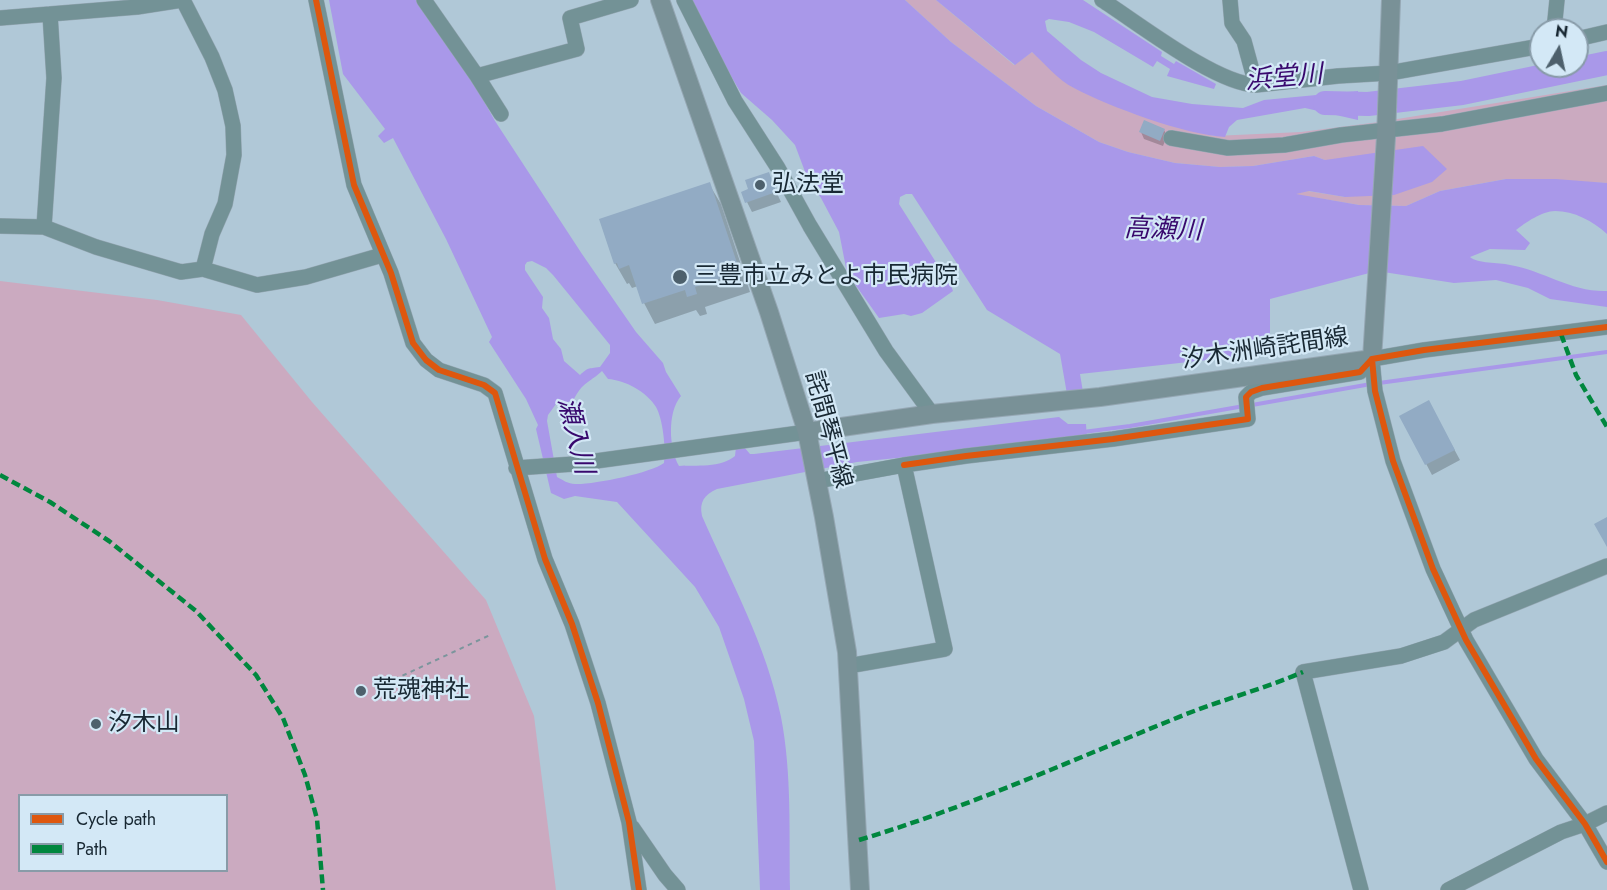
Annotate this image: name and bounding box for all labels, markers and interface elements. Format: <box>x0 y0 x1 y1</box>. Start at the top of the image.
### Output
north arrow <box>1529 18 1589 78</box>
text: N <box>1554 19 1570 44</box>
water label: 浜堂川 <box>1244 60 1324 98</box>
place label: 弘法堂 <box>772 171 844 199</box>
marker: 弘法堂 <box>753 178 767 192</box>
water label: 高瀬川 <box>1123 214 1203 248</box>
place label: 三豊市立みとよ市民病院 <box>694 263 958 291</box>
marker: 三豊市立みとよ市民病院 <box>671 268 689 286</box>
street label: 汐木洲崎詫間線 <box>1180 324 1350 376</box>
street label: 詫間琴平線 <box>798 368 856 492</box>
water label: 瀬入川 <box>549 394 599 478</box>
place label: 荒魂神社 <box>373 677 469 705</box>
marker: 荒魂神社 <box>354 684 368 698</box>
place label: 汐木山 <box>108 710 180 738</box>
marker: 汐木山 <box>89 717 103 731</box>
legend <box>18 794 228 872</box>
text: Cycle path <box>76 806 156 832</box>
text: Path <box>76 836 108 862</box>

